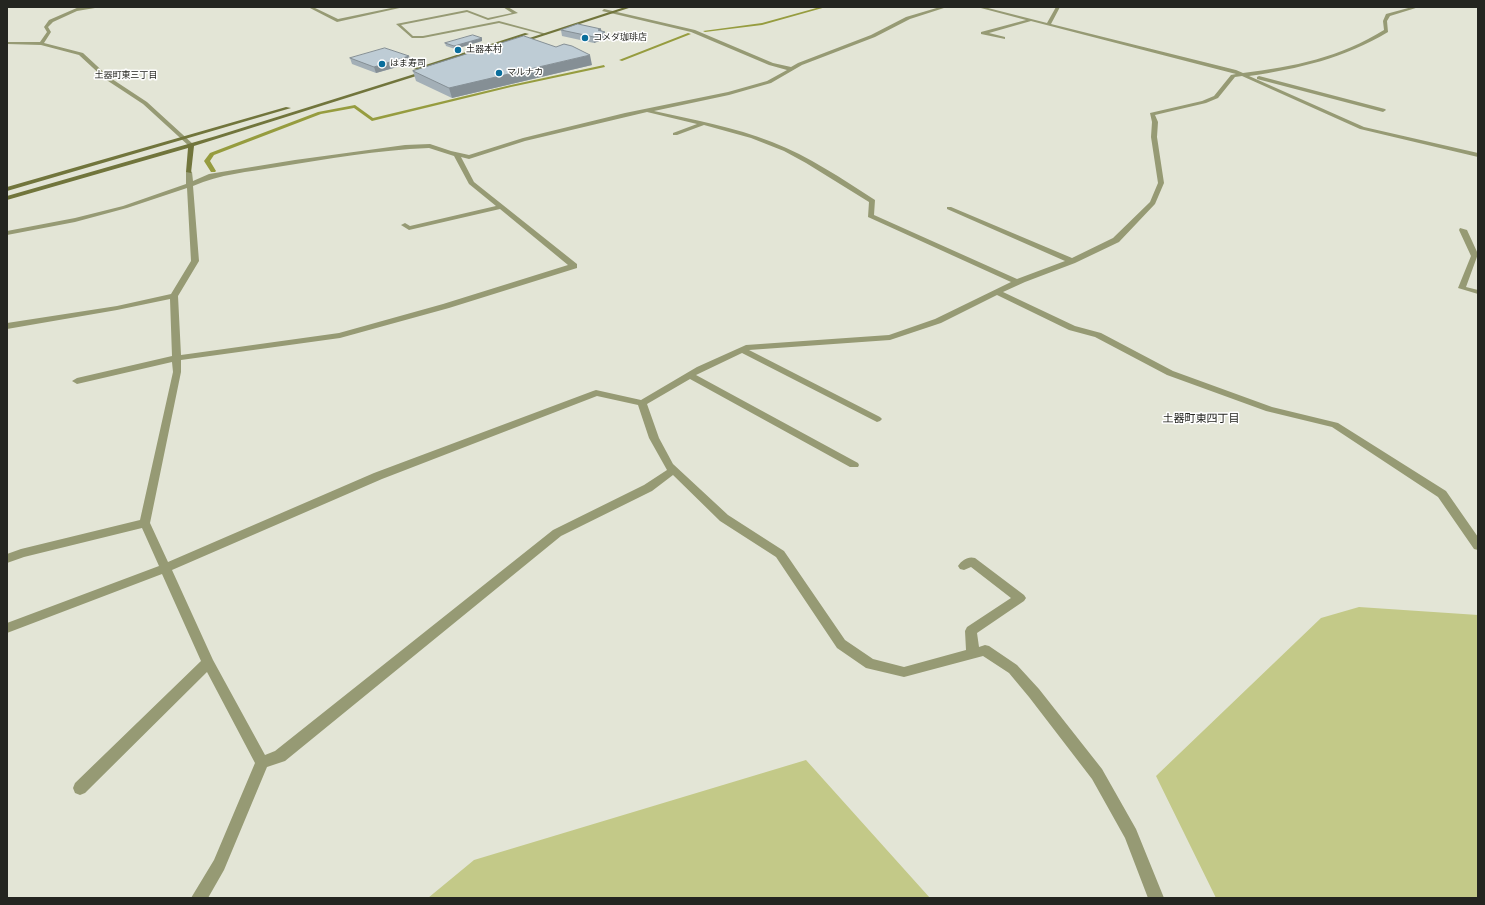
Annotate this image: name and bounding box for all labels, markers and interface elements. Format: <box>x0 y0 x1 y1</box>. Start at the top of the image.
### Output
marker: コメダ珈琲店 <box>580 33 590 43</box>
place label: コメダ珈琲店 <box>593 33 647 43</box>
marker: 土器本村 <box>453 45 463 55</box>
place label: 土器本村 <box>466 45 502 55</box>
marker: はま寿司 <box>377 59 387 69</box>
place label: はま寿司 <box>390 59 426 69</box>
marker: マルナカ <box>494 68 504 78</box>
place label: マルナカ <box>507 68 543 78</box>
district label: 土器町東三丁目 <box>95 71 157 81</box>
district label: 土器町東四丁目 <box>1163 412 1239 426</box>

